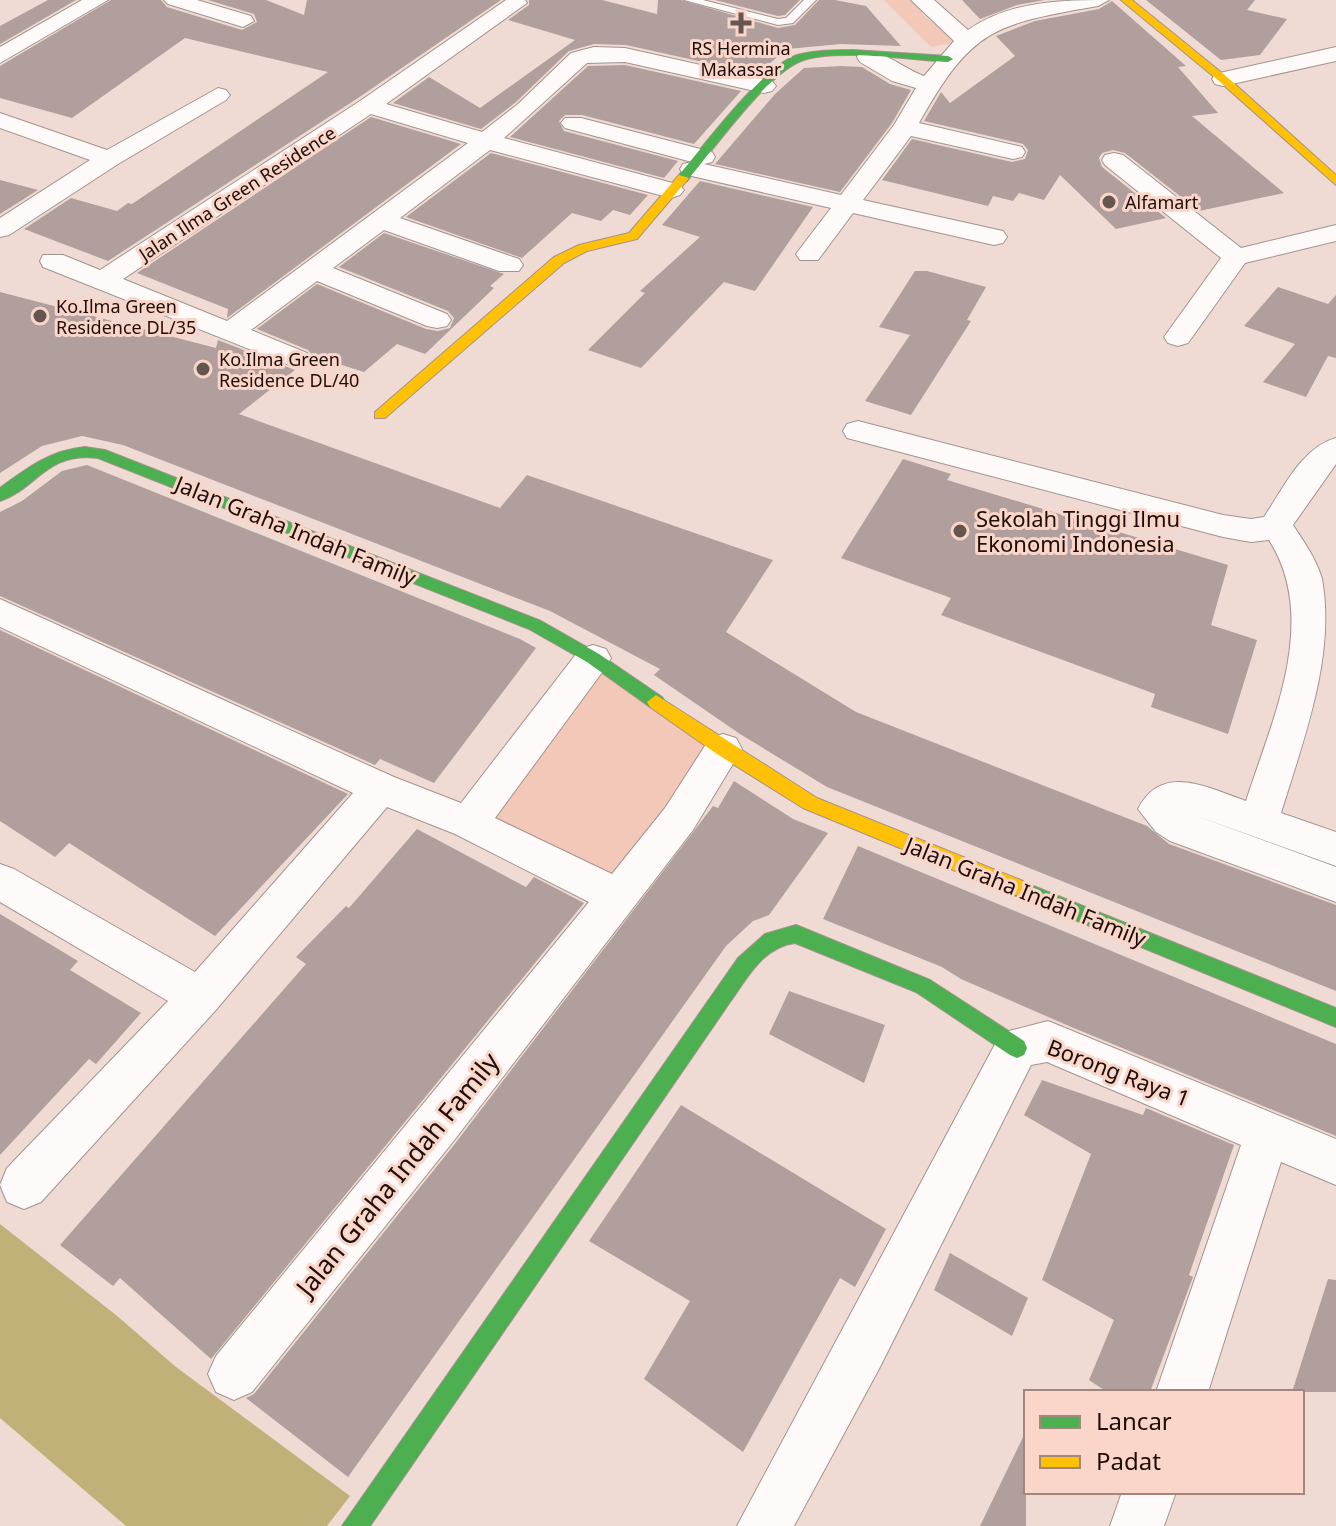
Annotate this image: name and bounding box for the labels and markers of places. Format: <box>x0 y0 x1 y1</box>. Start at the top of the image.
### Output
marker: RS Hermina Makassar <box>730 12 752 34</box>
place label: RS Hermina Makassar <box>691 36 791 81</box>
place label: Alfamart <box>1125 190 1199 214</box>
marker: Alfamart <box>1100 193 1118 211</box>
place label: Ko.Ilma Green Residence DL/35 <box>56 294 196 339</box>
marker: Ko.Ilma Green Residence DL/35 <box>31 307 49 325</box>
place label: Ko.Ilma Green Residence DL/40 <box>219 347 359 392</box>
marker: Ko.Ilma Green Residence DL/40 <box>194 360 212 378</box>
place label: Sekolah Tinggi Ilmu Ekonomi Indonesia <box>976 503 1180 558</box>
marker: Sekolah Tinggi Ilmu Ekonomi Indonesia <box>951 522 969 540</box>

